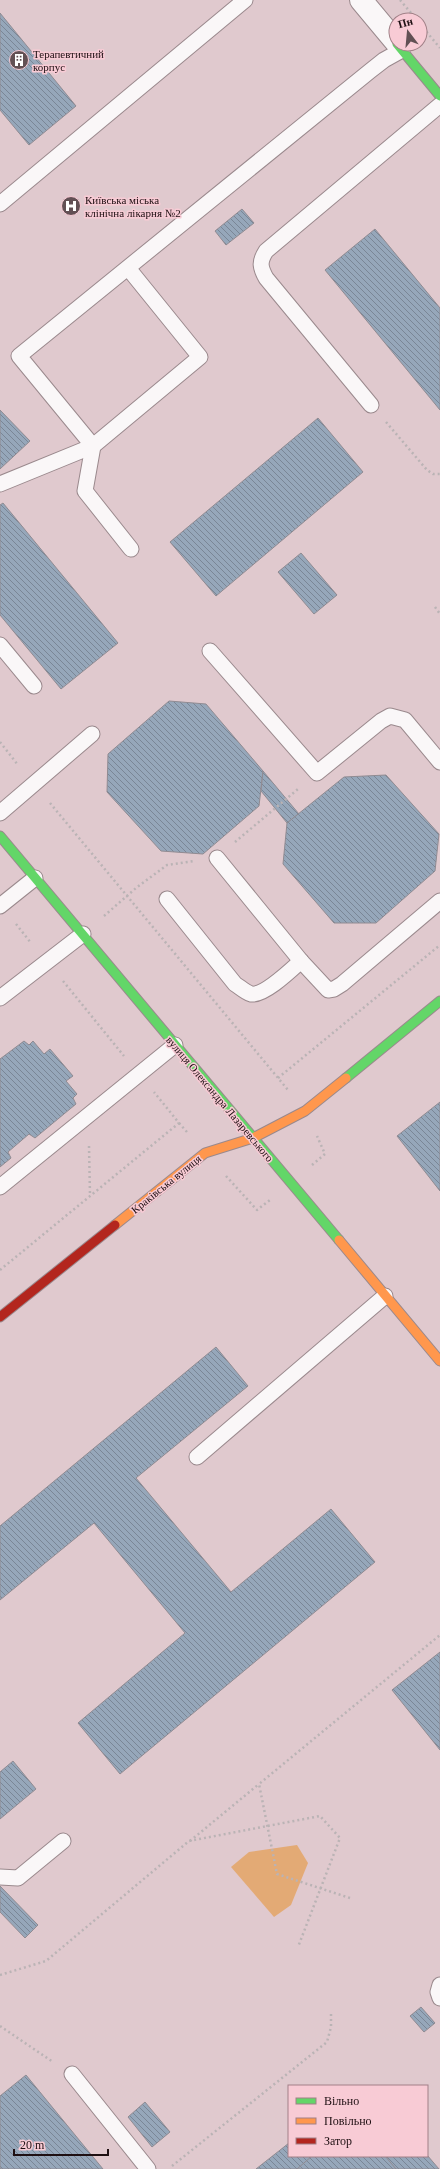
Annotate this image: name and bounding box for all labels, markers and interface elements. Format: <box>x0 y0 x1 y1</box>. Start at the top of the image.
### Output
north arrow <box>388 12 428 52</box>
text: Пн <box>396 14 415 30</box>
place label: Терапевтичний корпус <box>33 48 104 73</box>
building icon: Терапевтичний корпус <box>8 49 30 71</box>
place label: Київська міська клінічна лікарня №2 <box>85 194 181 219</box>
hospital icon: Київська міська клінічна лікарня №2 <box>60 195 82 217</box>
street label: вулиця Олександра Лазаревського <box>164 1034 276 1164</box>
street label: Краківська вулиця <box>129 1152 203 1216</box>
legend <box>288 2085 428 2157</box>
text: Вільно <box>324 2094 359 2108</box>
text: Повільно <box>324 2114 372 2128</box>
scale bar <box>14 2131 108 2157</box>
text: Затор <box>324 2134 352 2148</box>
text: 20 m <box>20 2138 45 2152</box>

